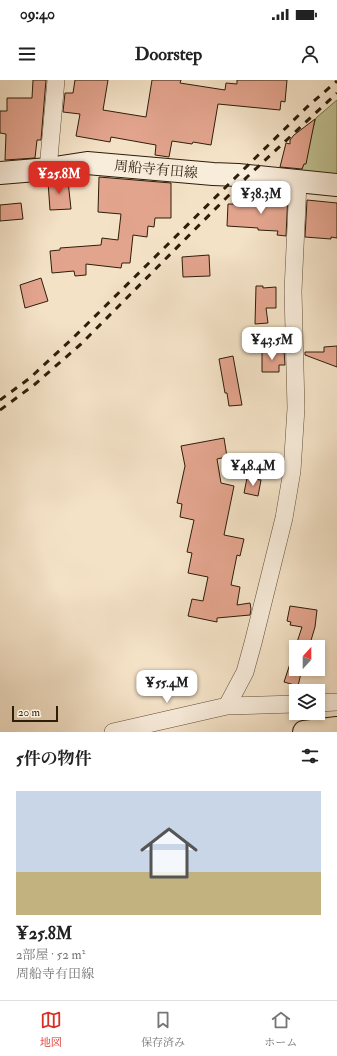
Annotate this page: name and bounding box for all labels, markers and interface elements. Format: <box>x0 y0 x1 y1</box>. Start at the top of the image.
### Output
text: 09:40 <box>20 5 55 24</box>
icon: menu <box>16 43 38 65</box>
text: Doorstep <box>135 43 202 66</box>
icon: person <box>299 43 321 65</box>
street label: 周船寺有田線 <box>113 157 199 182</box>
pin: ¥25.8M <box>26 161 92 195</box>
text: ¥25.8M <box>37 166 81 182</box>
pin: ¥38.3M <box>228 181 294 215</box>
text: ¥38.3M <box>241 186 281 202</box>
pin: ¥43.5M <box>239 327 305 361</box>
text: ¥43.5M <box>251 332 293 348</box>
pin: ¥48.4M <box>220 453 286 487</box>
text: ¥48.4M <box>230 458 276 474</box>
north arrow <box>289 640 325 676</box>
map controls <box>289 640 325 720</box>
pin: ¥55.4M <box>134 670 200 704</box>
text: ¥55.4M <box>145 675 189 691</box>
button: layers <box>289 684 325 720</box>
scale bar <box>12 704 58 723</box>
text: 20 m <box>18 706 40 719</box>
icon: filters <box>299 745 321 767</box>
text: 5件の物件 <box>16 748 91 769</box>
icon: home <box>133 817 205 889</box>
text: ¥25.8M <box>16 923 72 944</box>
text: 2部屋 · 52 m² <box>16 947 85 963</box>
text: 周船寺有田線 <box>16 966 94 982</box>
tab: 地図 <box>40 1009 62 1049</box>
tab: 保存済み <box>141 1009 185 1049</box>
tab: ホーム <box>264 1009 297 1049</box>

